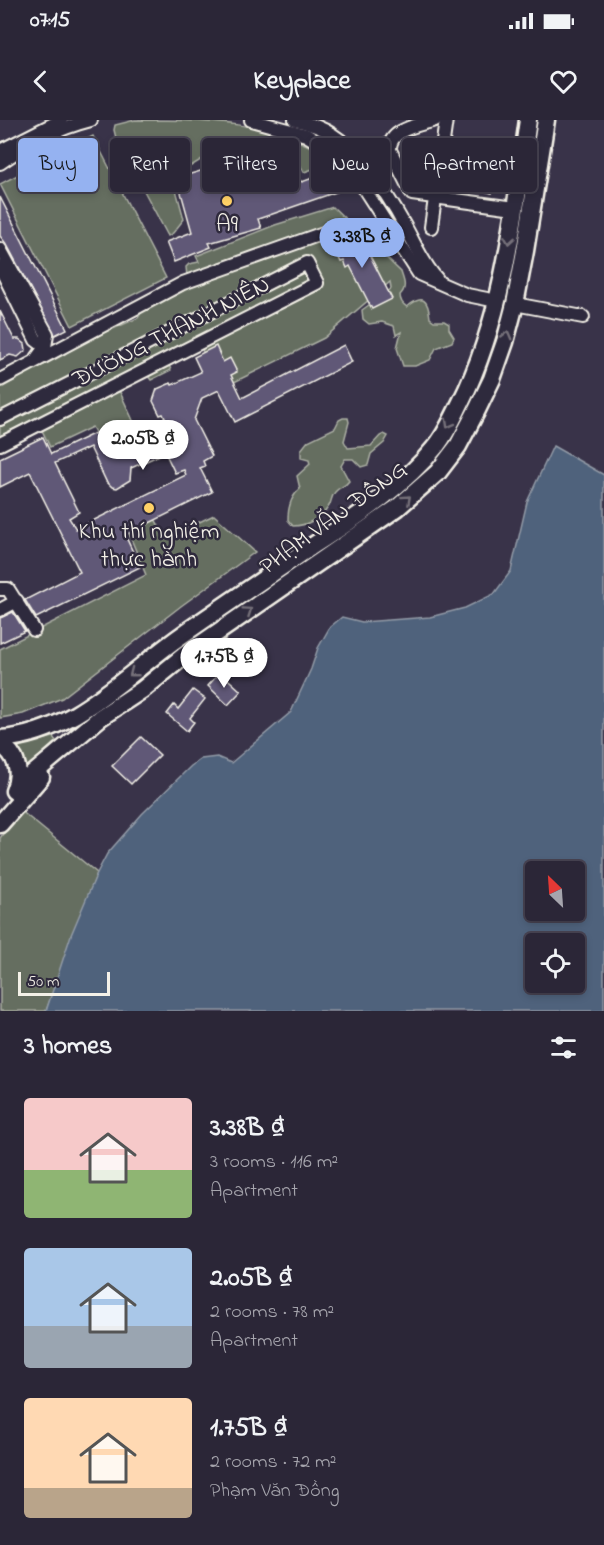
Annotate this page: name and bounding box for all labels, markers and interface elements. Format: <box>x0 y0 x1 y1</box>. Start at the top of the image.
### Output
text: 07:15 <box>30 5 70 37</box>
text: Keyplace <box>253 62 351 101</box>
icon: back <box>24 65 57 98</box>
icon: heart <box>547 65 580 98</box>
chip: Buy <box>18 138 98 192</box>
chip: Rent <box>110 138 190 192</box>
chip: Filters <box>202 138 299 192</box>
chip: New <box>311 138 390 192</box>
chip: Apartment <box>402 138 537 192</box>
marker: A9 <box>220 194 234 208</box>
place label: A9 <box>216 208 239 243</box>
pin: 3.38B ₫ <box>307 218 417 269</box>
text: 3.38B ₫ <box>333 223 391 252</box>
one-way arrow <box>503 235 516 245</box>
street label: ĐƯỜNG THANH NIÊN <box>66 268 277 398</box>
one-way arrow <box>499 330 512 340</box>
one-way arrow <box>445 418 456 429</box>
pin: 2.05B ₫ <box>88 420 198 471</box>
text: 2.05B ₫ <box>111 425 175 454</box>
street label: PHẠM VĂN ĐỒNG <box>253 454 415 584</box>
one-way arrow <box>400 495 411 506</box>
marker: Khu thí nghiệm thực hành <box>142 501 156 515</box>
place label: Khu thí nghiệm thực hành <box>79 515 219 578</box>
one-way arrow <box>241 607 252 618</box>
pin: 1.75B ₫ <box>169 638 279 689</box>
text: 1.75B ₫ <box>194 643 254 672</box>
one-way arrow <box>128 665 139 676</box>
north arrow <box>525 861 585 921</box>
map controls <box>525 861 585 993</box>
button: locate <box>525 933 585 993</box>
scale bar <box>18 969 110 996</box>
text: 50 m <box>27 970 59 994</box>
text: 3 homes <box>24 1028 112 1066</box>
icon: filters <box>547 1031 580 1064</box>
text: 3.38B ₫ <box>210 1110 284 1148</box>
icon: home <box>72 1122 144 1194</box>
text: 3 rooms · 116 m² <box>210 1148 338 1177</box>
text: Apartment <box>210 1177 298 1206</box>
text: 2.05B ₫ <box>210 1260 292 1298</box>
icon: home <box>72 1272 144 1344</box>
text: 2 rooms · 78 m² <box>210 1298 334 1327</box>
text: Apartment <box>210 1327 298 1356</box>
text: 1.75B ₫ <box>210 1410 287 1448</box>
icon: home <box>72 1422 144 1494</box>
text: 2 rooms · 72 m² <box>210 1448 337 1477</box>
text: Phạm Văn Đồng <box>210 1477 340 1506</box>

